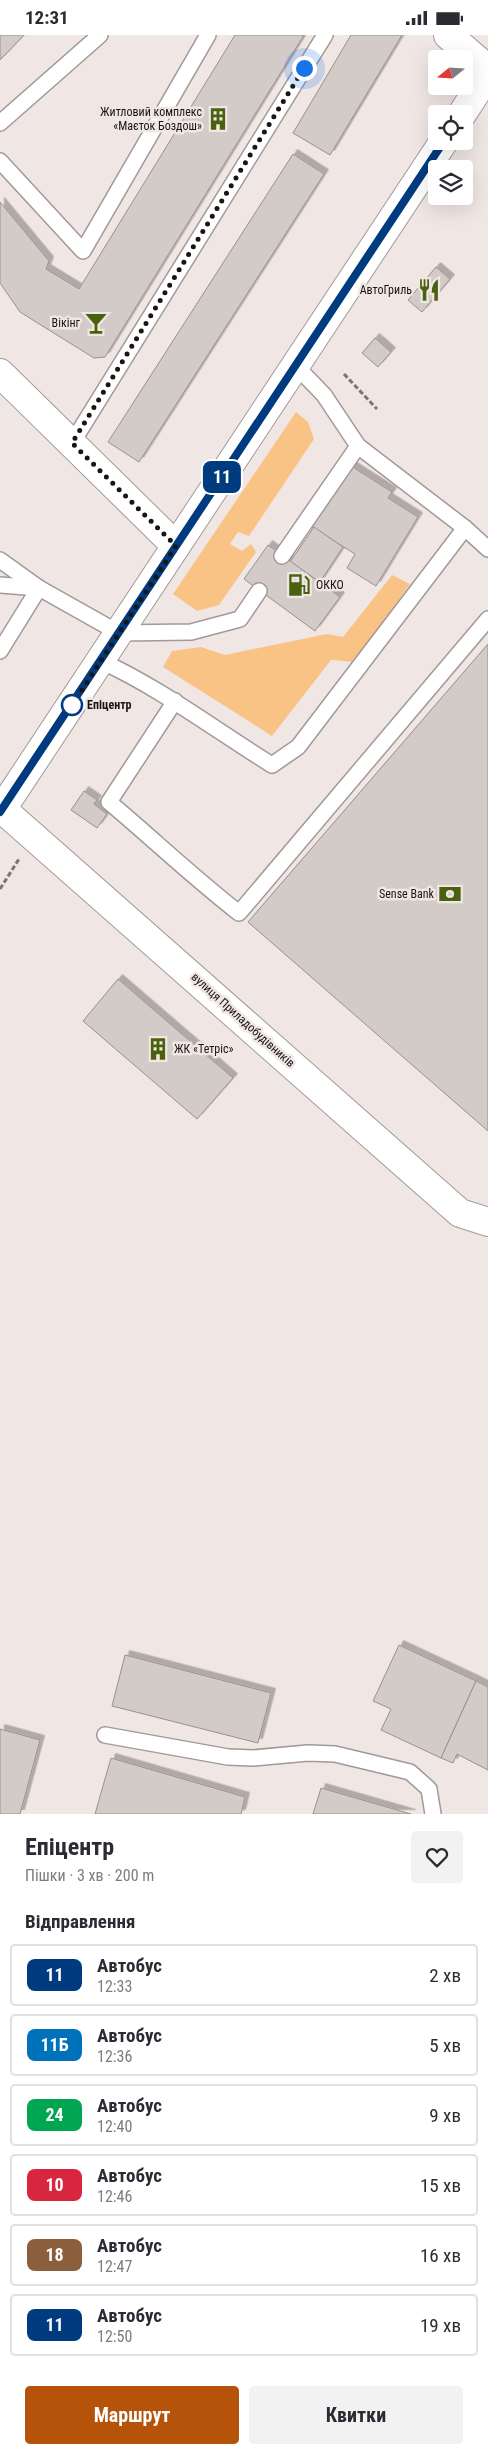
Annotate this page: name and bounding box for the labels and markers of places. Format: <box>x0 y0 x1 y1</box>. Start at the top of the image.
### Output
place label: Житловий комплекс «Маєток Боздош» <box>100 105 202 133</box>
building icon: Житловий комплекс «Маєток Боздош» <box>205 106 231 132</box>
restaurant icon: АвтоГриль <box>416 277 442 303</box>
place label: АвтоГриль <box>360 283 412 297</box>
bar icon: Вікінг <box>83 310 109 336</box>
place label: Вікінг <box>52 316 81 330</box>
fuel station icon: ОККО <box>286 572 312 598</box>
place label: ОККО <box>316 578 344 592</box>
marker: Епіцентр <box>61 694 83 716</box>
place label: Епіцентр <box>87 698 132 712</box>
bank icon: Sense Bank <box>437 881 463 907</box>
place label: Sense Bank <box>379 887 435 901</box>
building icon: ЖК «Тетріс» <box>145 1036 171 1062</box>
place label: ЖК «Тетріс» <box>174 1042 234 1056</box>

